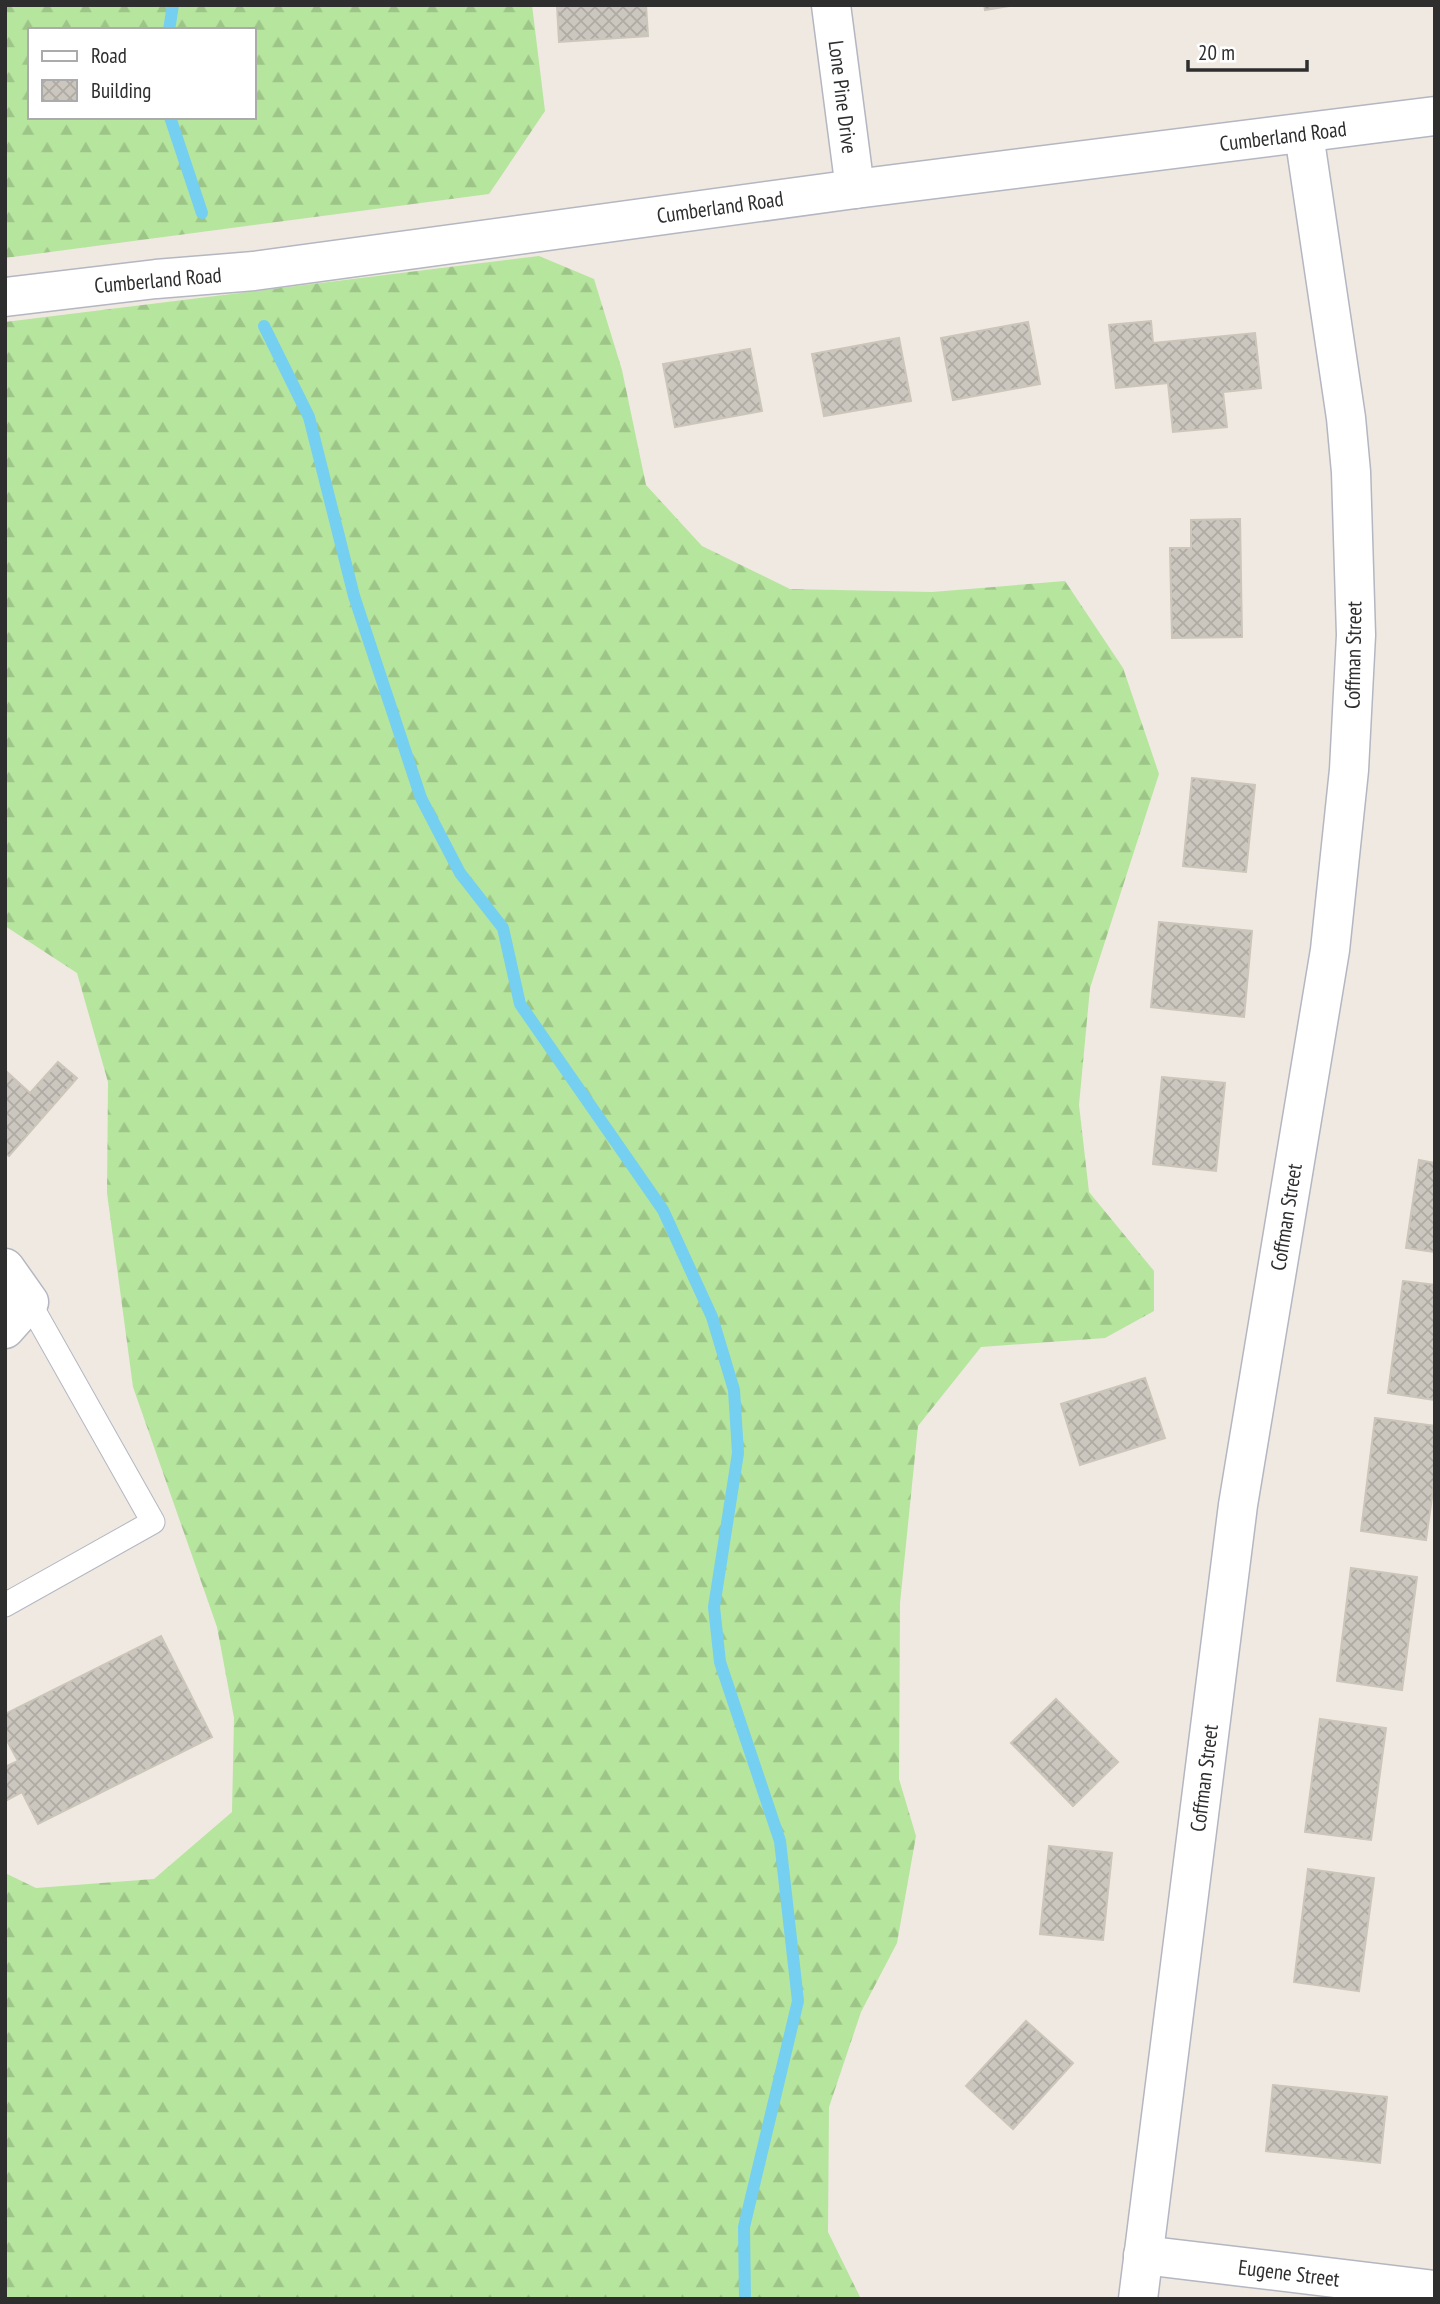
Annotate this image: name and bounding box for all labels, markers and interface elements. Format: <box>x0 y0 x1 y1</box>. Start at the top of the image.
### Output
legend <box>28 28 256 119</box>
scale bar <box>1188 28 1307 72</box>
street label: Lone Pine Drive <box>823 39 863 155</box>
text: 20 m <box>1198 39 1235 66</box>
text: Road <box>91 42 127 69</box>
text: Building <box>91 77 151 104</box>
street label: Cumberland Road <box>1218 115 1348 157</box>
street label: Cumberland Road <box>655 185 785 229</box>
street label: Cumberland Road <box>93 261 223 299</box>
street label: Coffman Street <box>1339 601 1367 709</box>
street label: Coffman Street <box>1264 1161 1308 1272</box>
street label: Coffman Street <box>1184 1723 1224 1833</box>
street label: Eugene Street <box>1237 2253 1341 2293</box>

